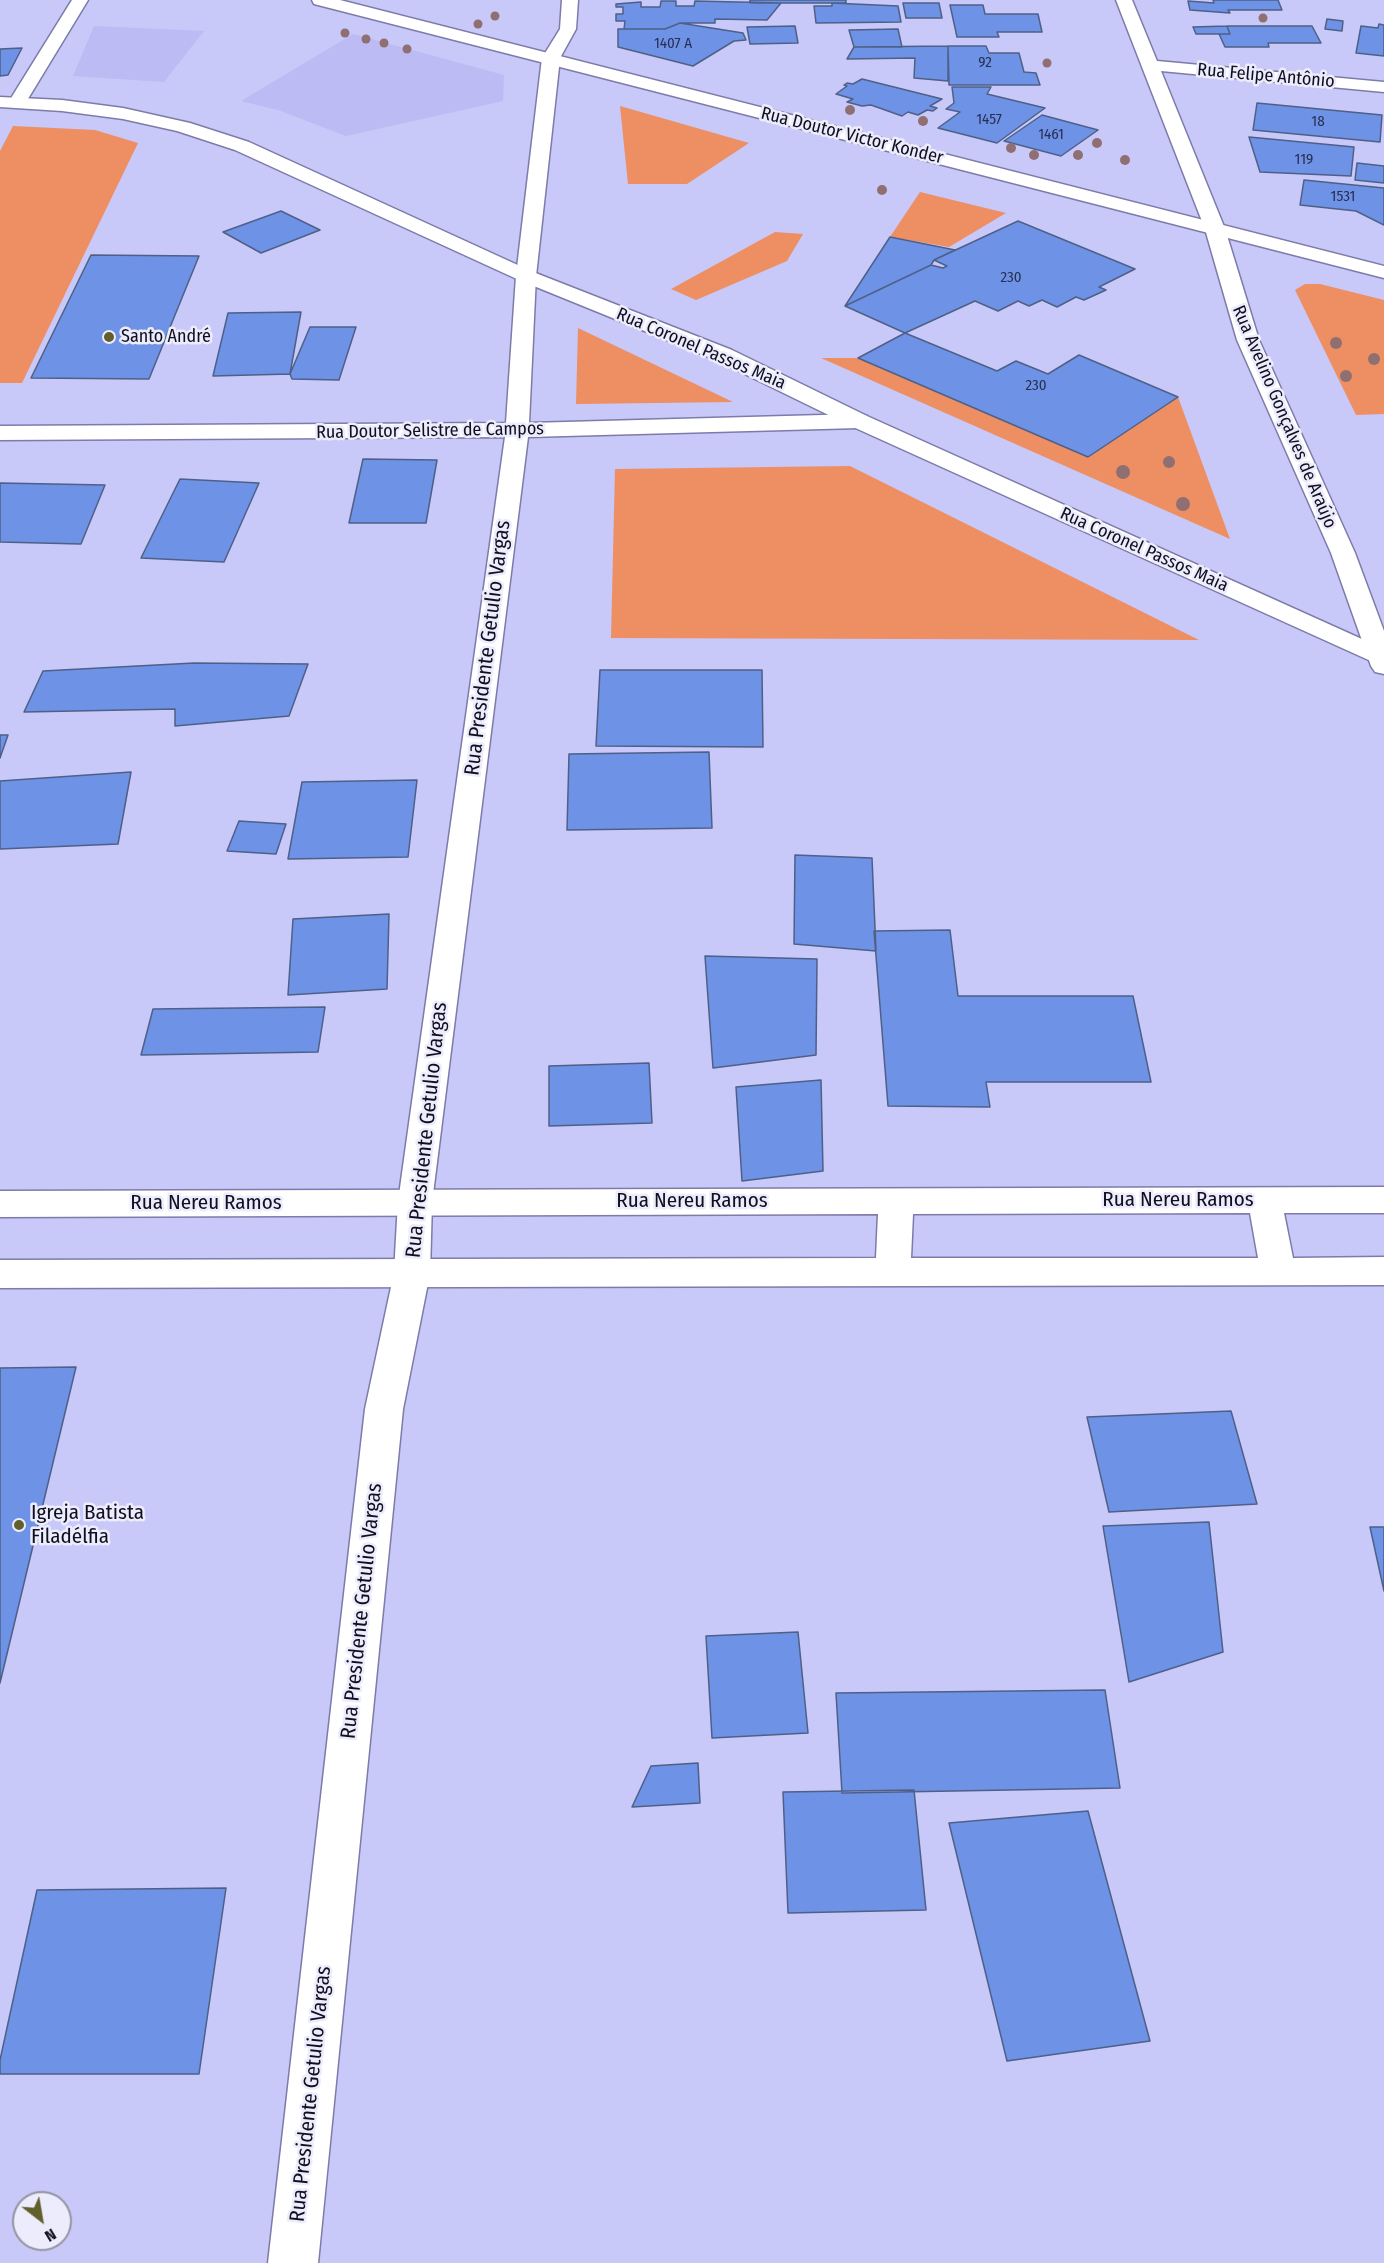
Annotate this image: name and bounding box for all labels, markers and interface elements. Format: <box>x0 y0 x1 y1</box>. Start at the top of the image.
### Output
house number: 1407 A <box>654 35 692 53</box>
house number: 92 <box>978 54 992 72</box>
street label: Rua Felipe Antônio <box>1196 59 1336 93</box>
street label: Rua Doutor Victor Konder <box>759 103 945 169</box>
house number: 1457 <box>976 111 1002 129</box>
house number: 18 <box>1311 113 1325 131</box>
house number: 1461 <box>1038 126 1064 144</box>
house number: 119 <box>1295 151 1313 169</box>
house number: 1531 <box>1331 188 1355 206</box>
house number: 230 <box>1000 269 1022 287</box>
street label: Rua Avelino Gonçalves de Araújo <box>1227 302 1341 532</box>
street label: Rua Coronel Passos Maia <box>613 304 789 394</box>
place label: Santo André <box>121 326 211 348</box>
marker: Santo André <box>102 330 116 344</box>
house number: 230 <box>1025 377 1047 395</box>
street label: Rua Doutor Selistre de Campos <box>316 418 544 444</box>
street label: Rua Coronel Passos Maia <box>1057 503 1231 597</box>
street label: Rua Presidente Getulio Vargas <box>460 519 516 777</box>
street label: Rua Presidente Getulio Vargas <box>401 1001 453 1259</box>
street label: Rua Nereu Ramos <box>1102 1187 1254 1213</box>
street label: Rua Nereu Ramos <box>616 1188 768 1214</box>
street label: Rua Nereu Ramos <box>130 1190 282 1216</box>
street label: Rua Presidente Getulio Vargas <box>336 1482 388 1740</box>
place label: Igreja Batista Filadélfia <box>31 1500 144 1550</box>
marker: Igreja Batista Filadélfia <box>12 1518 26 1532</box>
street label: Rua Presidente Getulio Vargas <box>285 1965 337 2223</box>
north arrow <box>12 2191 72 2251</box>
text: N <box>41 2225 60 2246</box>

